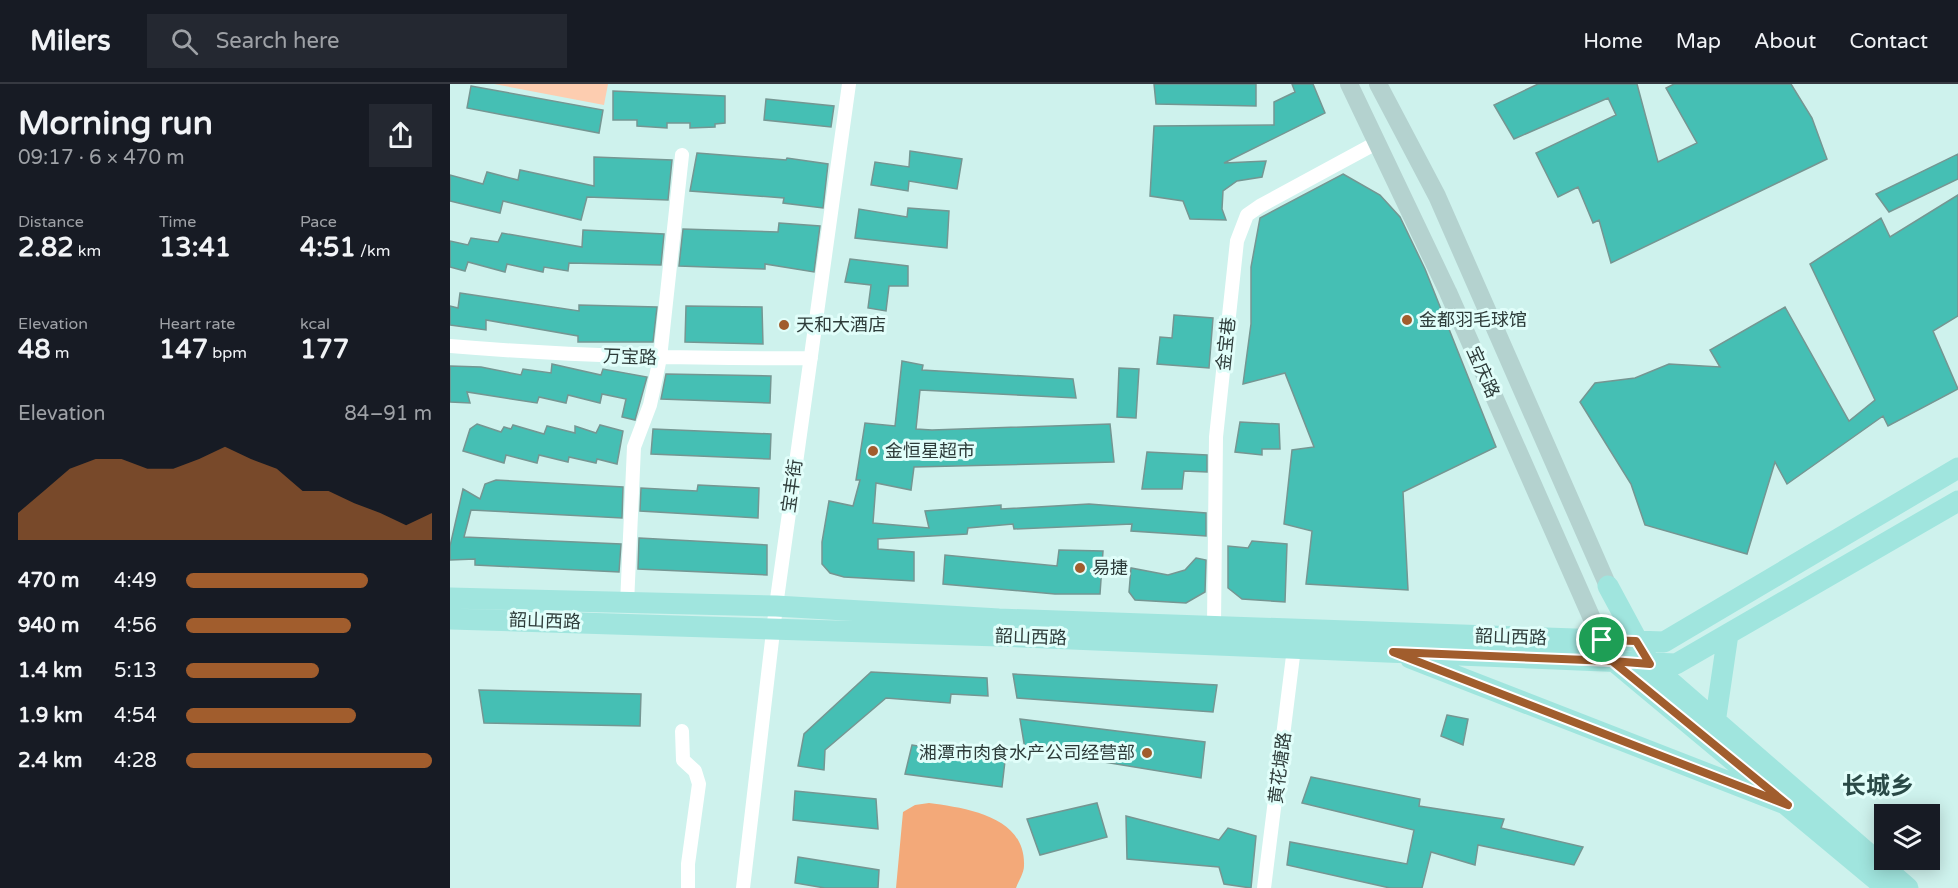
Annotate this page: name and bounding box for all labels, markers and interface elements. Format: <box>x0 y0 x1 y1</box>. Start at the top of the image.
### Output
search box <box>147 14 567 68</box>
text: Milers <box>30 24 111 58</box>
icon: search <box>168 25 201 58</box>
text: Search here <box>216 28 339 54</box>
text: Home <box>1583 29 1643 54</box>
text: Map <box>1676 29 1721 54</box>
text: About <box>1754 29 1816 54</box>
text: Contact <box>1849 29 1928 54</box>
text: Morning run <box>18 104 213 143</box>
button: share <box>369 104 432 167</box>
text: 09:17 · 6 × 470 m <box>18 146 185 170</box>
text: Distance <box>18 212 84 232</box>
text: Time <box>159 212 196 232</box>
text: Pace <box>300 212 337 232</box>
text: 2.82 <box>18 232 74 263</box>
text: 13:41 <box>159 232 231 263</box>
text: 4:51 <box>300 232 356 263</box>
text: km <box>74 241 101 261</box>
text: /km <box>356 241 390 261</box>
place label: 金都羽毛球馆 <box>1419 309 1527 331</box>
marker: 金都羽毛球馆 <box>1400 313 1414 327</box>
text: Elevation <box>18 314 88 334</box>
text: Heart rate <box>159 314 235 334</box>
text: kcal <box>300 314 330 334</box>
place label: 天和大酒店 <box>796 314 886 336</box>
street label: 金宝巷 <box>1212 316 1240 372</box>
marker: 天和大酒店 <box>777 318 791 332</box>
text: 48 <box>18 334 51 365</box>
text: 147 <box>159 334 208 365</box>
text: 177 <box>300 334 349 365</box>
text: m <box>51 343 70 363</box>
text: bpm <box>208 343 247 363</box>
street label: 宝庆路 <box>1462 343 1504 401</box>
street label: 万宝路 <box>603 345 657 369</box>
text: Elevation <box>18 402 105 426</box>
text: 84–91 m <box>344 402 432 426</box>
place label: 金恒星超市 <box>885 440 975 462</box>
marker: 金恒星超市 <box>866 444 880 458</box>
street label: 宝丰街 <box>777 458 807 514</box>
place label: 易捷 <box>1092 557 1128 579</box>
marker: 易捷 <box>1073 561 1087 575</box>
text: 470 m <box>18 569 79 593</box>
text: 4:49 <box>114 569 157 593</box>
street label: 韶山西路 <box>509 609 581 633</box>
text: 940 m <box>18 614 79 638</box>
text: 4:56 <box>114 614 157 638</box>
pin <box>1576 614 1627 665</box>
icon: arrive <box>1585 623 1618 656</box>
street label: 韶山西路 <box>995 625 1067 649</box>
street label: 韶山西路 <box>1475 625 1547 649</box>
text: 1.4 km <box>18 659 82 683</box>
text: 5:13 <box>114 659 157 683</box>
text: 1.9 km <box>18 704 83 728</box>
text: 4:54 <box>114 704 157 728</box>
street label: 黄花塘路 <box>1265 731 1295 805</box>
place label: 湘潭市肉食水产公司经营部 <box>919 742 1135 764</box>
marker: 湘潭市肉食水产公司经营部 <box>1140 746 1154 760</box>
text: 2.4 km <box>18 749 82 773</box>
text: 4:28 <box>114 749 157 773</box>
district label: 长城乡 <box>1842 772 1914 801</box>
map controls <box>1874 804 1940 870</box>
button: layers <box>1874 804 1940 870</box>

